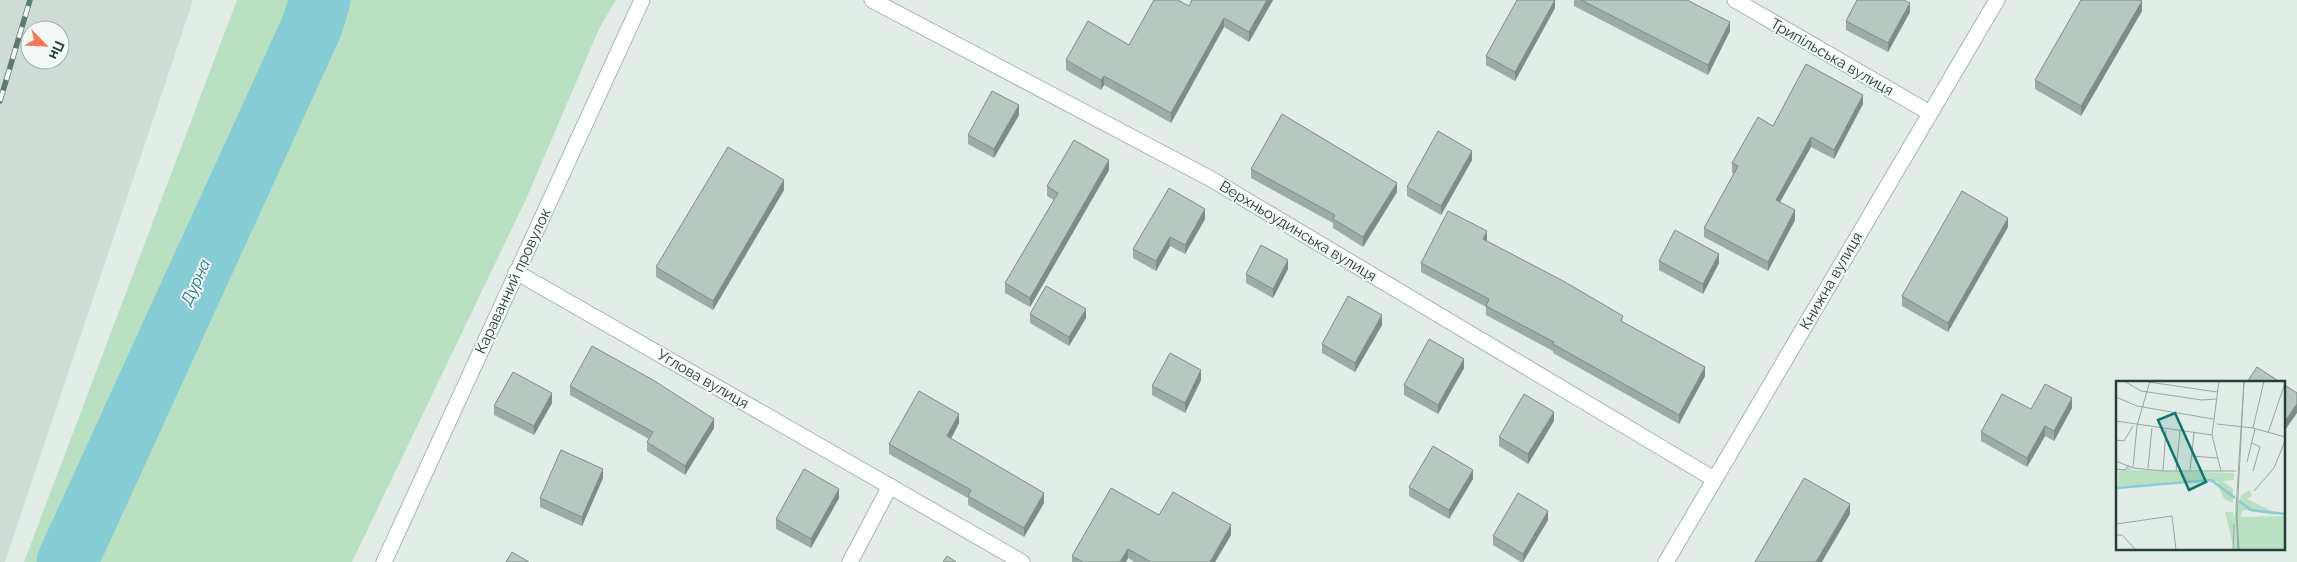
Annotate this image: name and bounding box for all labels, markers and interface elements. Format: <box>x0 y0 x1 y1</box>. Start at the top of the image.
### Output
street label: Трипільська вулиця <box>1767 14 1897 100</box>
north arrow <box>20 20 70 70</box>
text: Пн <box>46 39 68 62</box>
street label: Верхньоудинська вулиця <box>1216 177 1380 285</box>
street label: Караванний провулок <box>471 205 555 357</box>
street label: Книжна вулиця <box>1796 229 1866 333</box>
water label: Дурна <box>176 256 214 309</box>
street label: Углова вулиця <box>654 345 752 413</box>
inset map <box>2116 381 2284 550</box>

